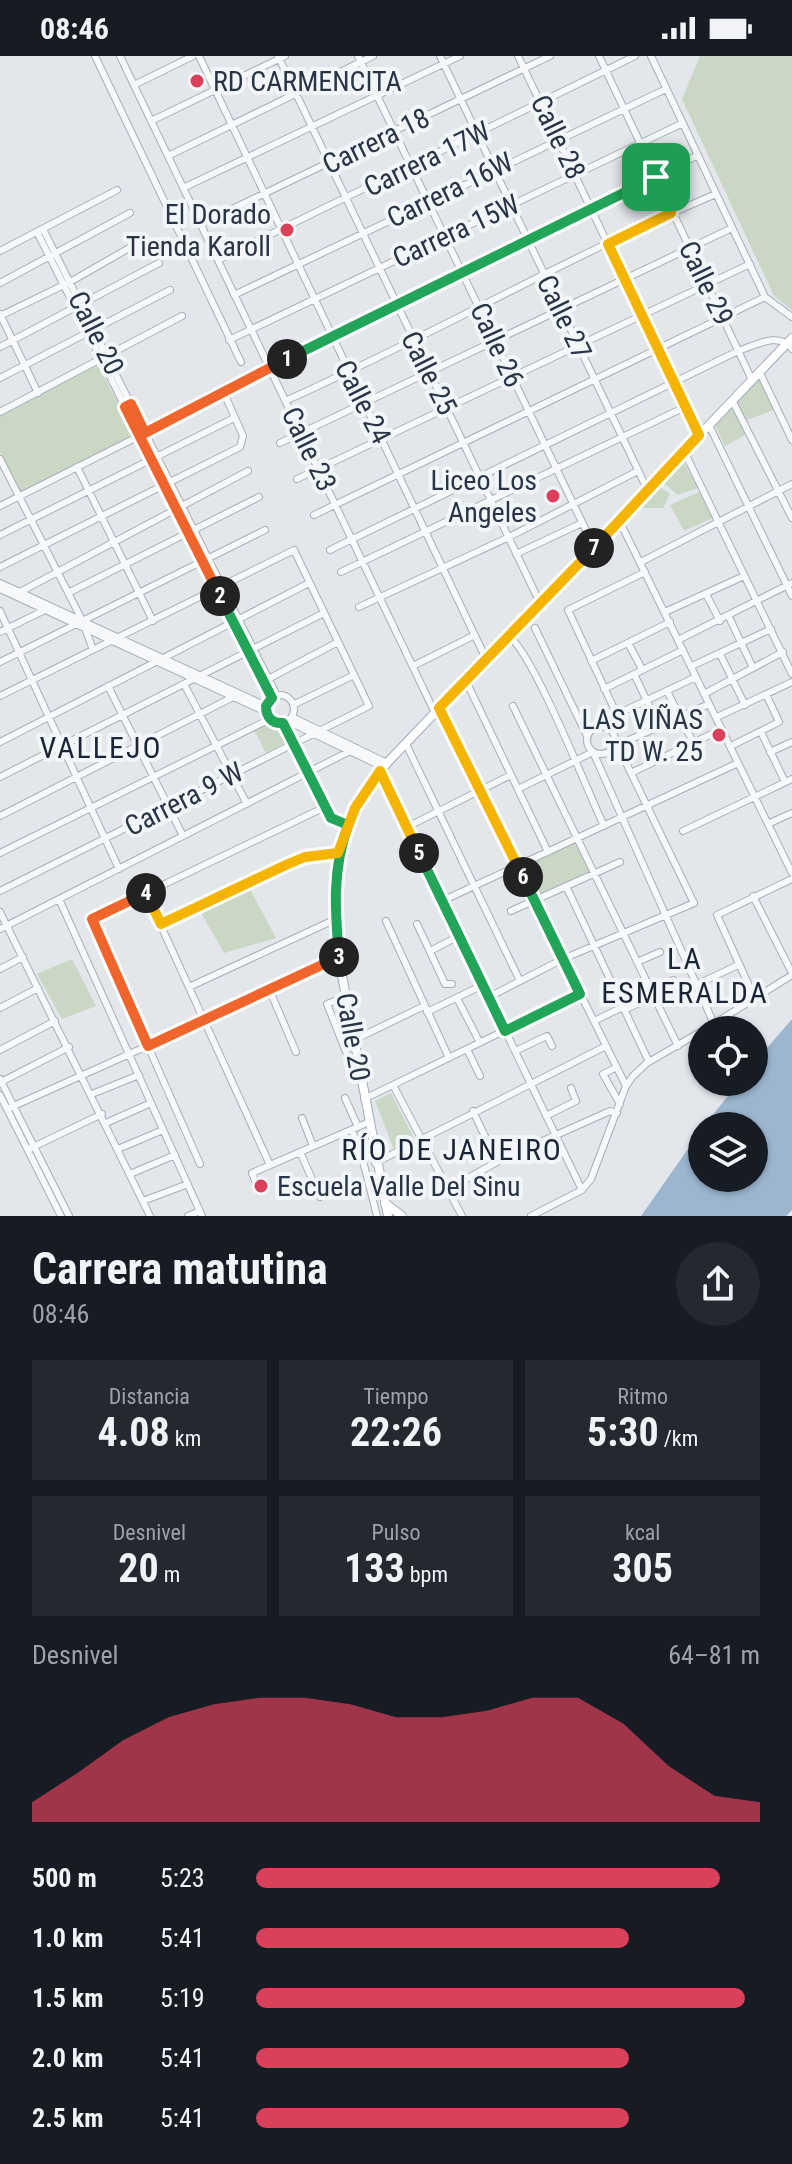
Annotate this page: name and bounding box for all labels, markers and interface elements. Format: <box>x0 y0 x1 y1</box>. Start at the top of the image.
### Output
text: 08:46 <box>40 11 109 46</box>
place label: RD CARMENCITA <box>213 65 402 98</box>
marker: RD CARMENCITA <box>188 72 206 90</box>
street label: Calle 28 <box>524 90 592 184</box>
street label: Carrera 18 <box>317 101 435 181</box>
street label: Carrera 17W <box>359 114 495 204</box>
pin <box>622 143 690 211</box>
street label: Carrera 16W <box>382 145 518 235</box>
icon: arrive <box>634 155 678 199</box>
street label: Carrera 15W <box>387 187 525 275</box>
place label: El Dorado Tienda Karoll <box>126 198 271 263</box>
marker: El Dorado Tienda Karoll <box>278 221 296 239</box>
street label: Calle 29 <box>672 236 740 330</box>
street label: Calle 27 <box>530 270 598 364</box>
street label: Calle 20 <box>61 286 131 380</box>
street label: Calle 26 <box>463 298 531 392</box>
street label: Calle 25 <box>394 326 464 420</box>
pin: 1 <box>267 339 307 379</box>
text: 1 <box>281 346 293 371</box>
street label: Calle 24 <box>328 355 398 449</box>
street label: Calle 23 <box>275 402 343 496</box>
place label: Liceo Los Angeles <box>431 464 537 529</box>
marker: Liceo Los Angeles <box>544 487 562 505</box>
pin: 7 <box>574 528 614 568</box>
text: 7 <box>588 535 600 560</box>
pin: 2 <box>200 576 240 616</box>
text: 2 <box>214 583 226 608</box>
place label: LAS VIÑAS TD W. 25 <box>581 703 703 768</box>
marker: LAS VIÑAS TD W. 25 <box>710 726 728 744</box>
district label: VALLEJO <box>40 730 163 765</box>
street label: Carrera 9 W <box>119 755 249 843</box>
pin: 5 <box>399 833 439 873</box>
text: 5 <box>413 840 425 865</box>
pin: 6 <box>503 857 543 897</box>
text: 6 <box>517 864 529 889</box>
pin: 4 <box>126 873 166 913</box>
text: 4 <box>140 880 152 905</box>
pin: 3 <box>319 937 359 977</box>
district label: LA ESMERALDA <box>601 941 769 1010</box>
text: 3 <box>333 944 345 969</box>
street label: Calle 20 <box>329 990 377 1084</box>
map controls <box>688 1016 768 1192</box>
button: locate <box>688 1016 768 1096</box>
button: layers <box>688 1112 768 1192</box>
district label: RÍO DE JANEIRO <box>341 1132 563 1167</box>
place label: Escuela Valle Del Sinu <box>277 1170 520 1203</box>
marker: Escuela Valle Del Sinu <box>252 1177 270 1195</box>
button: share <box>676 1242 760 1326</box>
text: Carrera matutina <box>32 1243 328 1295</box>
text: 08:46 <box>32 1299 89 1329</box>
text: Distancia <box>109 1384 190 1409</box>
text: Tiempo <box>363 1384 429 1409</box>
text: Ritmo <box>617 1384 668 1409</box>
text: 4.08 <box>97 1409 170 1456</box>
text: 22:26 <box>350 1409 442 1456</box>
text: 5:30 <box>587 1409 659 1456</box>
text: km <box>170 1426 201 1451</box>
text: /km <box>659 1426 698 1451</box>
text: Desnivel <box>113 1520 186 1545</box>
text: Pulso <box>372 1520 420 1545</box>
text: kcal <box>625 1520 660 1545</box>
text: 20 <box>118 1545 159 1592</box>
text: 133 <box>344 1545 405 1592</box>
text: 305 <box>612 1545 673 1592</box>
text: m <box>159 1562 180 1587</box>
text: bpm <box>405 1562 448 1587</box>
text: Desnivel <box>32 1640 119 1670</box>
text: 64–81 m <box>668 1640 760 1670</box>
text: 500 m <box>32 1863 97 1893</box>
text: 5:23 <box>160 1863 205 1893</box>
text: 1.0 km <box>32 1923 104 1953</box>
text: 5:41 <box>160 1923 205 1953</box>
text: 1.5 km <box>32 1983 104 2013</box>
text: 5:19 <box>160 1983 205 2013</box>
text: 2.0 km <box>32 2043 104 2073</box>
text: 5:41 <box>160 2043 205 2073</box>
text: 2.5 km <box>32 2103 104 2133</box>
text: 5:41 <box>160 2103 205 2133</box>

